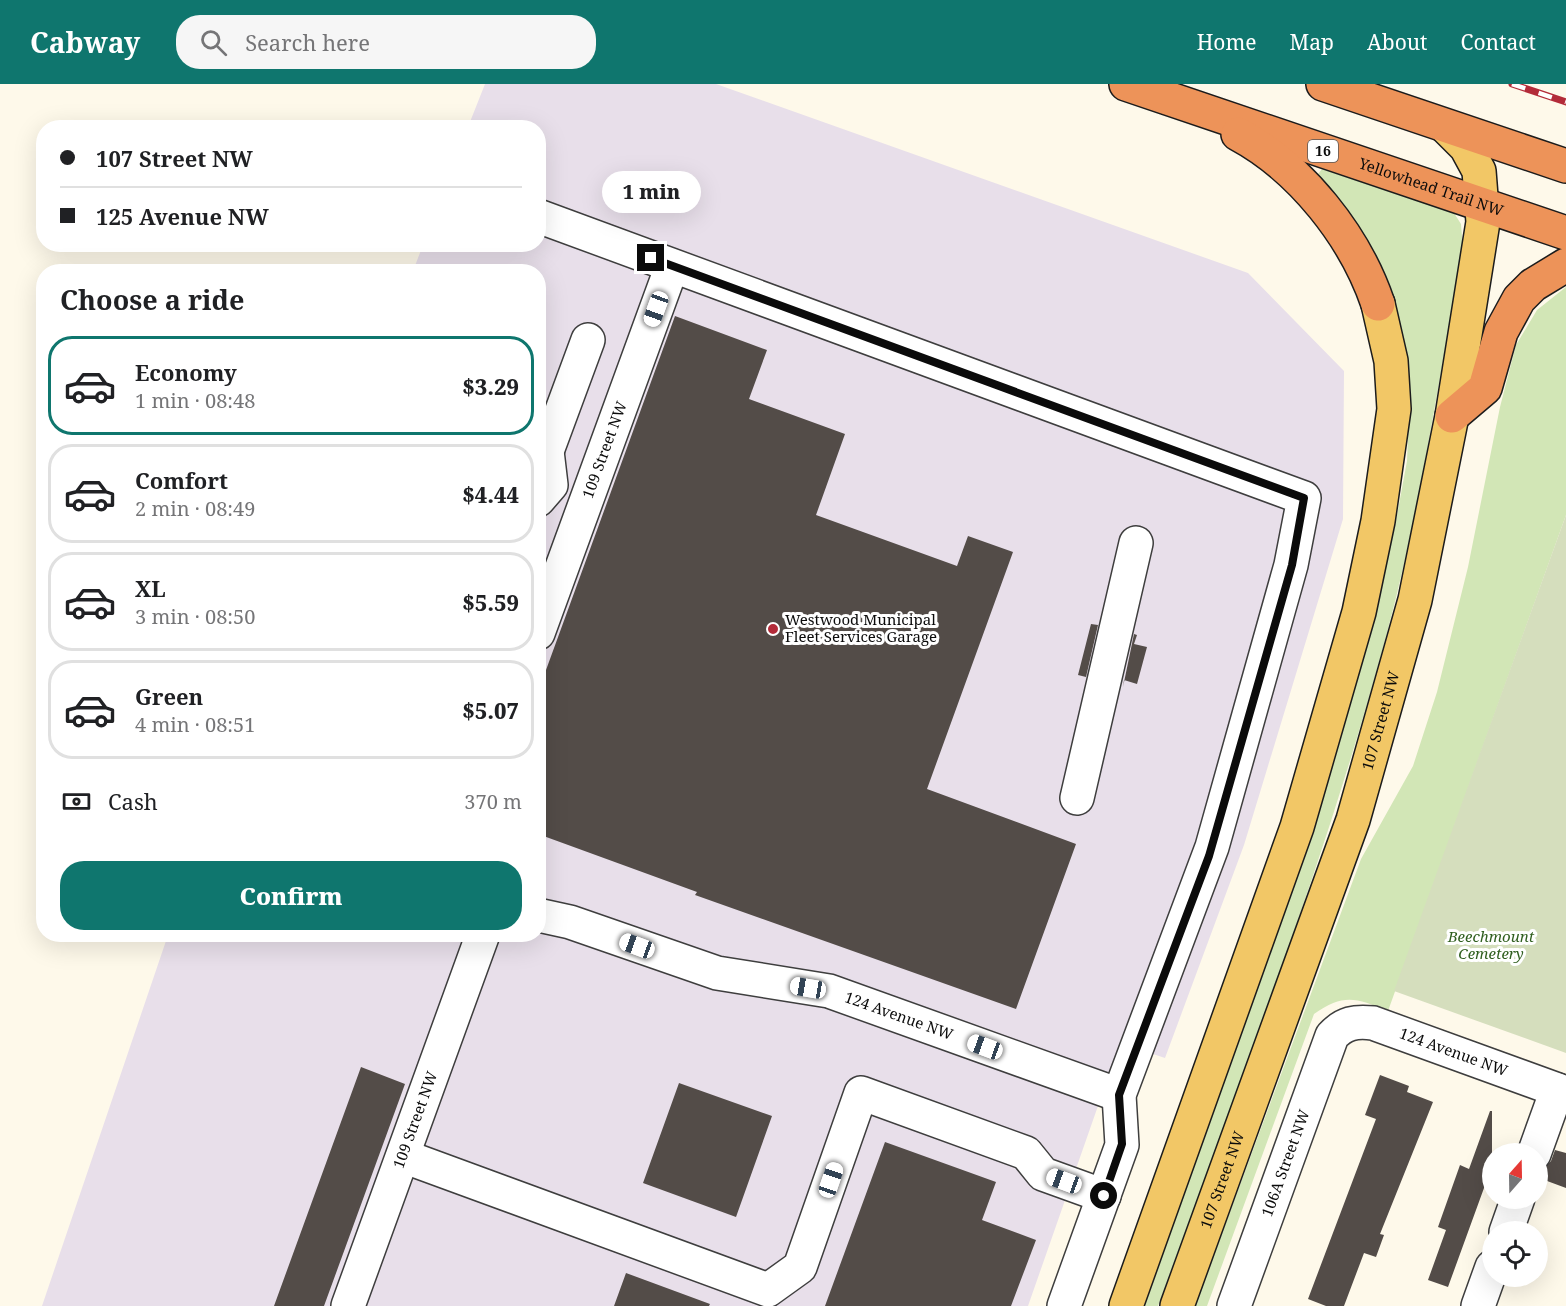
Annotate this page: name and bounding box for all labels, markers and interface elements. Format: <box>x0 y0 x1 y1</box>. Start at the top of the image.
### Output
search box <box>176 15 596 69</box>
text: Cabway <box>30 23 140 61</box>
icon: search <box>197 26 230 59</box>
text: Search here <box>245 27 370 57</box>
text: Home <box>1197 28 1257 56</box>
text: Map <box>1290 28 1334 56</box>
text: About <box>1367 28 1428 56</box>
text: Contact <box>1461 28 1536 56</box>
road number: 16 <box>1308 140 1338 162</box>
text: 107 Street NW <box>96 143 253 173</box>
street label: Yellowhead Trail NW <box>1355 152 1506 220</box>
callout: 1 min <box>602 171 700 213</box>
text: 1 min <box>623 178 680 205</box>
text: 125 Avenue NW <box>96 201 269 231</box>
route end <box>637 244 664 271</box>
text: Choose a ride <box>60 281 245 318</box>
car <box>641 289 671 329</box>
text: Economy <box>135 357 237 387</box>
icon: car <box>63 359 117 413</box>
text: $3.29 <box>462 371 519 401</box>
text: 1 min · 08:48 <box>135 387 255 414</box>
street label: 109 Street NW <box>577 398 631 501</box>
text: Comfort <box>135 465 228 495</box>
icon: car <box>63 467 117 521</box>
text: $4.44 <box>462 479 519 509</box>
text: 2 min · 08:49 <box>135 495 255 522</box>
text: XL <box>135 573 166 603</box>
icon: car <box>63 575 117 629</box>
text: $5.59 <box>462 587 519 617</box>
text: 3 min · 08:50 <box>135 603 255 630</box>
place label: Westwood Municipal Fleet Services Garage <box>785 609 937 646</box>
marker: Westwood Municipal Fleet Services Garage <box>766 622 780 636</box>
street label: 107 Street NW <box>1357 668 1404 772</box>
text: Green <box>135 681 203 711</box>
icon: car <box>63 683 117 737</box>
text: $5.07 <box>462 695 519 725</box>
text: 4 min · 08:51 <box>135 711 255 738</box>
icon: cash <box>60 785 93 818</box>
text: Cash <box>108 786 158 816</box>
text: 370 m <box>464 788 522 815</box>
button: Confirm <box>60 861 522 930</box>
park label: Beechmount Cemetery <box>1447 926 1535 963</box>
car <box>617 931 657 961</box>
car <box>789 976 827 1000</box>
street label: 124 Avenue NW <box>842 986 956 1044</box>
street label: 124 Avenue NW <box>1397 1022 1511 1080</box>
car <box>965 1032 1005 1062</box>
street label: 109 Street NW <box>388 1068 442 1171</box>
street label: 106A Street NW <box>1256 1106 1314 1219</box>
street label: 107 Street NW <box>1195 1128 1249 1231</box>
north arrow <box>1482 1143 1548 1209</box>
map controls <box>1482 1143 1548 1287</box>
car <box>817 1160 845 1200</box>
car <box>1044 1166 1084 1196</box>
route start <box>1090 1182 1117 1209</box>
button: locate <box>1482 1221 1548 1287</box>

